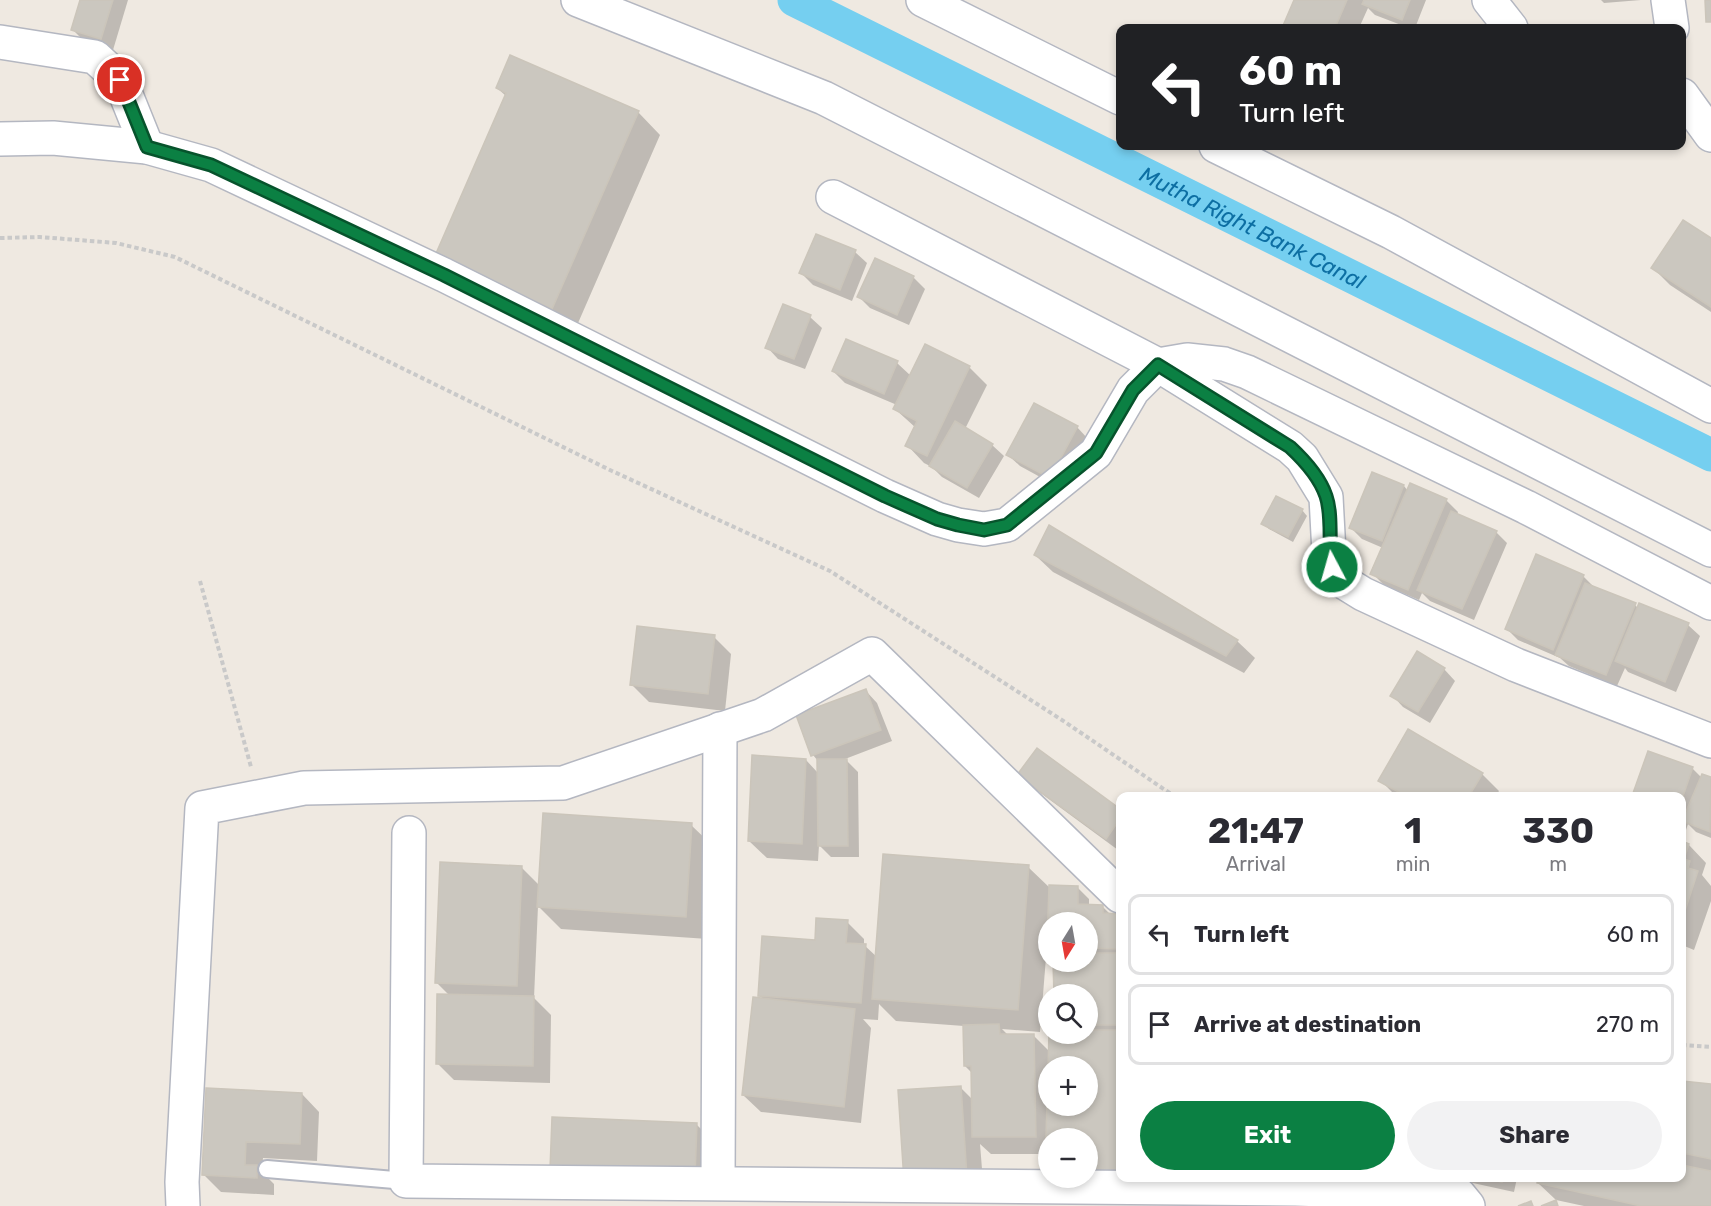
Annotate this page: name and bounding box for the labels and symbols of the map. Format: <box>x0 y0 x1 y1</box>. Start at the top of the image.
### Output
pin <box>94 54 145 105</box>
water label: Mutha Right Bank Canal <box>1136 160 1370 295</box>
position arrow <box>1300 535 1364 599</box>
north arrow <box>1038 912 1098 972</box>

